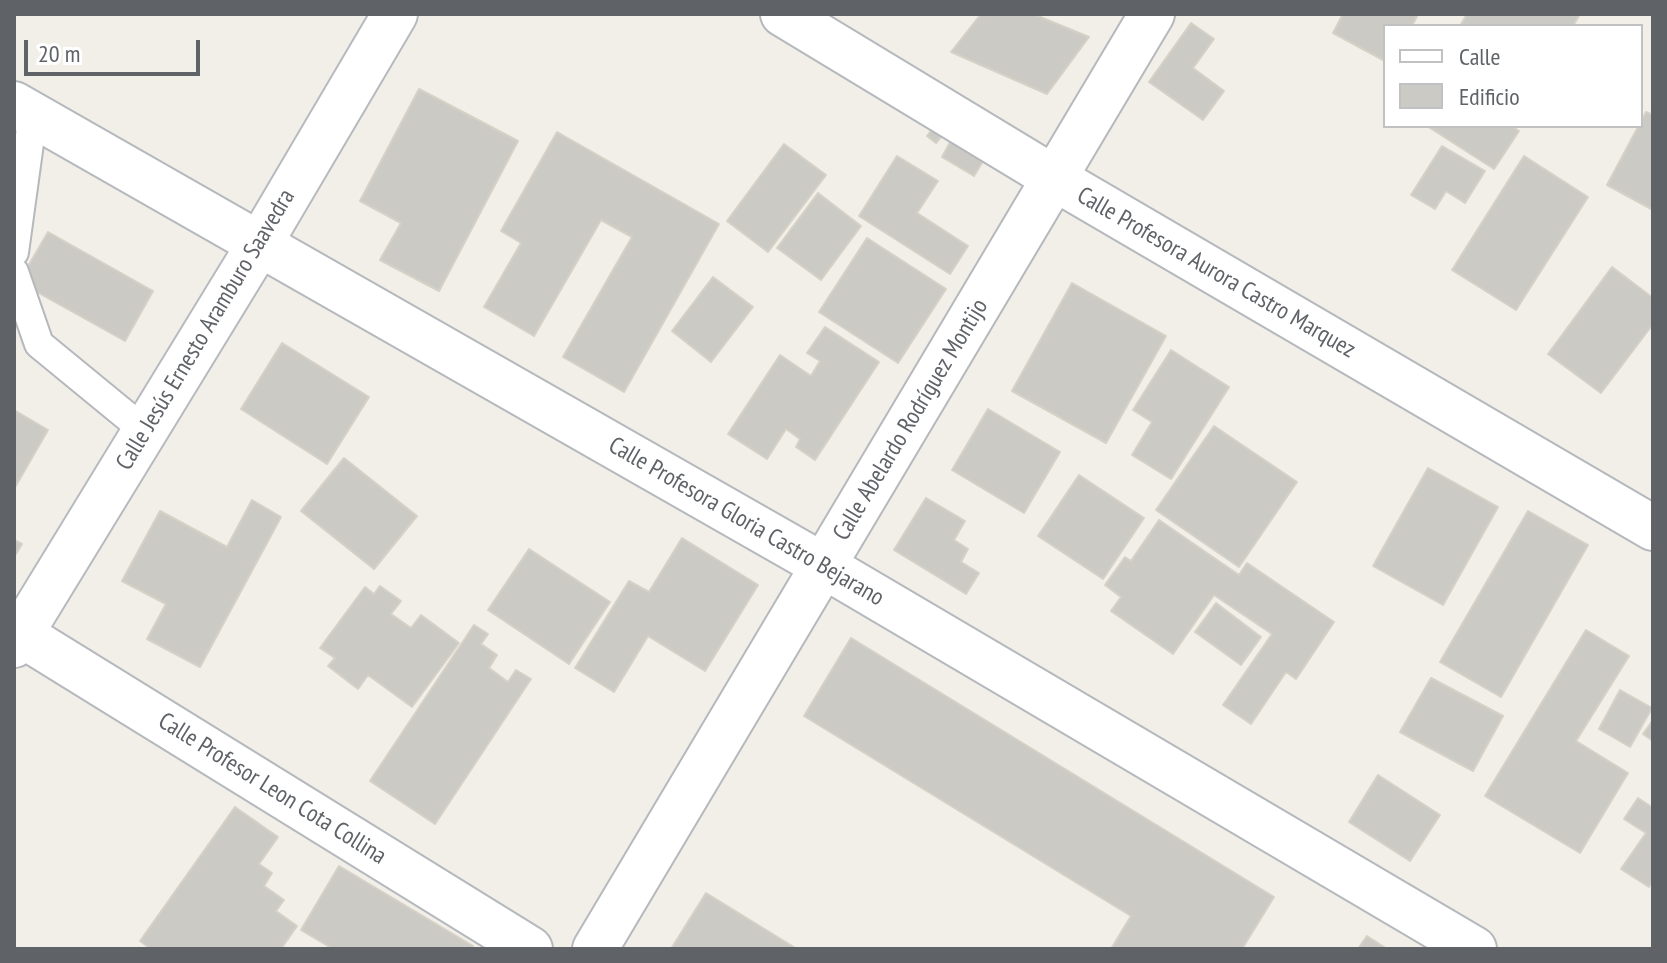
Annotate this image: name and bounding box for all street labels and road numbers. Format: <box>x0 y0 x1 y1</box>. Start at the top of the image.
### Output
street label: Calle Profesora Aurora Castro Marquez <box>1072 181 1360 365</box>
street label: Calle Jesús Ernesto Aramburo Saavedra <box>111 184 301 476</box>
street label: Calle Abelardo Rodríguez Montijo <box>827 294 995 546</box>
street label: Calle Profesora Gloria Castro Bejarano <box>603 431 889 613</box>
street label: Calle Profesor Leon Cota Collina <box>153 707 391 871</box>

